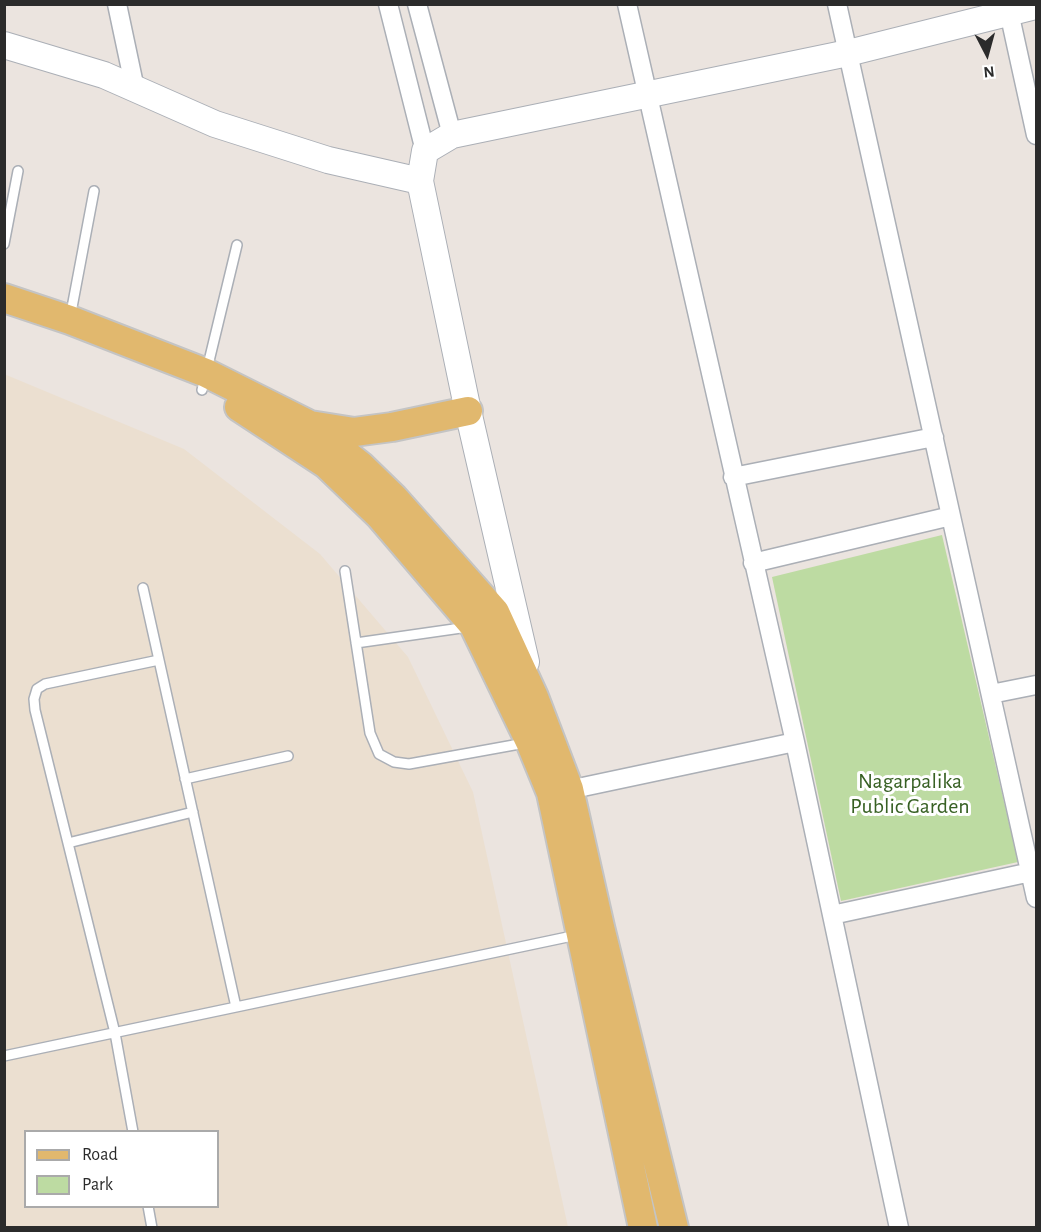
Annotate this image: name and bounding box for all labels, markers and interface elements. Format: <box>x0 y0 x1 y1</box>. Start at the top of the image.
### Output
north arrow <box>957 24 1017 84</box>
text: N <box>983 63 995 80</box>
park label: Nagarpalika Public Garden <box>850 768 970 819</box>
legend <box>24 1130 219 1208</box>
text: Road <box>82 1146 118 1164</box>
text: Park <box>82 1176 113 1194</box>

